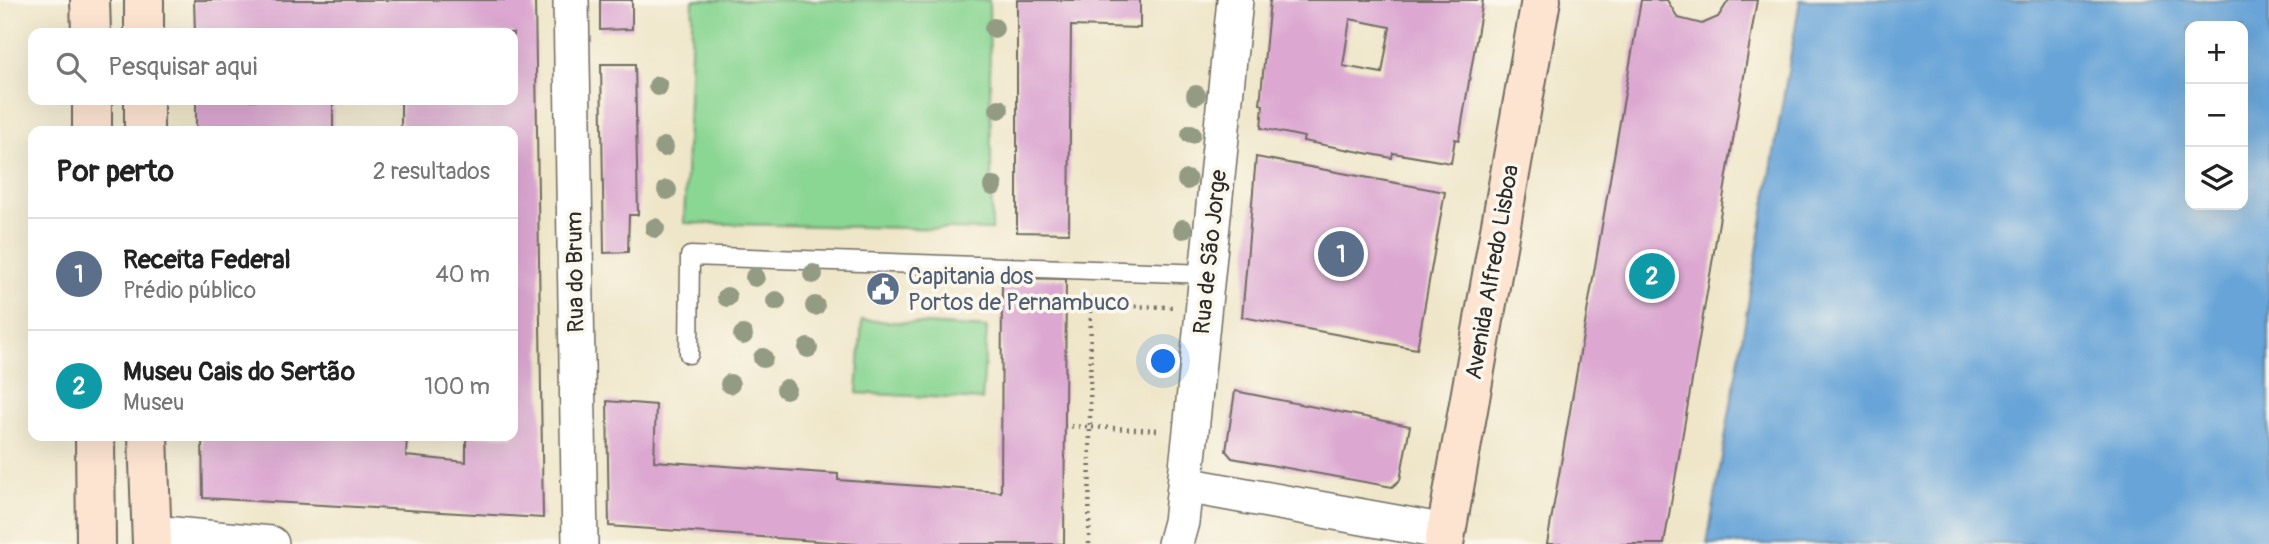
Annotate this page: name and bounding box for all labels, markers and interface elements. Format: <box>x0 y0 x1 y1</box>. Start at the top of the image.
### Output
map controls <box>2185 21 2248 210</box>
button: + <box>2185 21 2248 84</box>
search box <box>28 28 518 105</box>
icon: search <box>52 48 90 86</box>
text: Pesquisar aqui <box>108 51 257 83</box>
button: − <box>2185 84 2248 147</box>
button: layers <box>2185 147 2248 210</box>
text: Por perto <box>56 153 174 190</box>
text: 2 resultados <box>373 157 490 186</box>
street label: Avenida Alfredo Lisboa <box>1459 162 1525 382</box>
street label: Rua de São Jorge <box>1187 168 1233 336</box>
street label: Rua do Brum <box>559 211 591 333</box>
pin: 1 <box>1318 228 1364 280</box>
text: Receita Federal <box>123 244 291 276</box>
pin: 2 <box>1629 250 1675 302</box>
text: 1 <box>75 260 84 289</box>
text: 40 m <box>436 260 490 289</box>
place label: Capitania dos Portos de Pernambuco <box>908 262 1129 317</box>
public building icon: Capitania dos Portos de Pernambuco <box>864 270 902 308</box>
text: Prédio público <box>123 276 256 305</box>
your location <box>1146 344 1180 378</box>
text: Museu Cais do Sertão <box>123 356 355 388</box>
text: 2 <box>73 372 85 401</box>
text: 100 m <box>424 372 490 401</box>
text: Museu <box>123 388 184 417</box>

